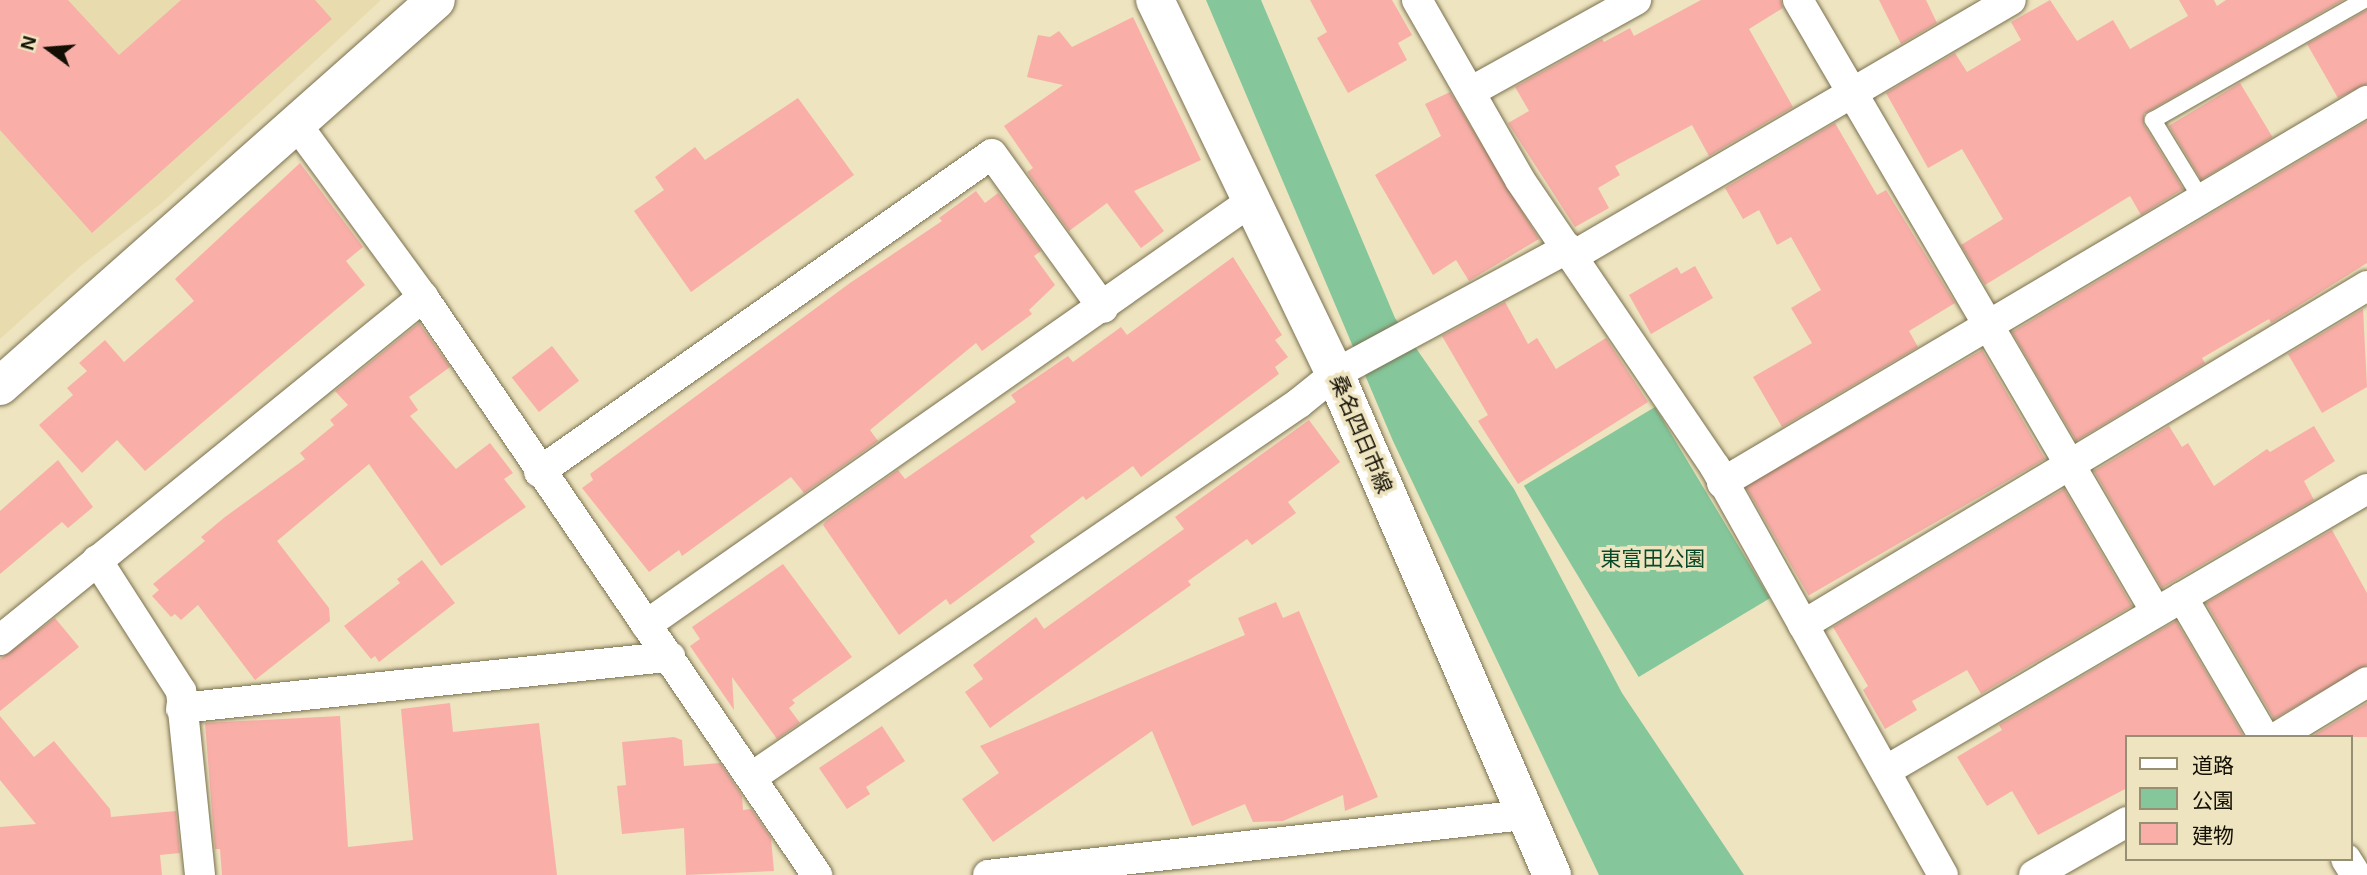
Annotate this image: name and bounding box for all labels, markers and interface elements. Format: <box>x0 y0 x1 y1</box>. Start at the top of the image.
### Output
north arrow <box>14 14 84 84</box>
text: N <box>16 34 40 53</box>
street label: 桑名四日市線 <box>1325 371 1397 497</box>
park label: 東富田公園 <box>1601 546 1705 572</box>
legend <box>2126 735 2353 861</box>
text: 道路 <box>2192 754 2234 777</box>
text: 公園 <box>2192 789 2234 812</box>
text: 建物 <box>2192 824 2234 847</box>

